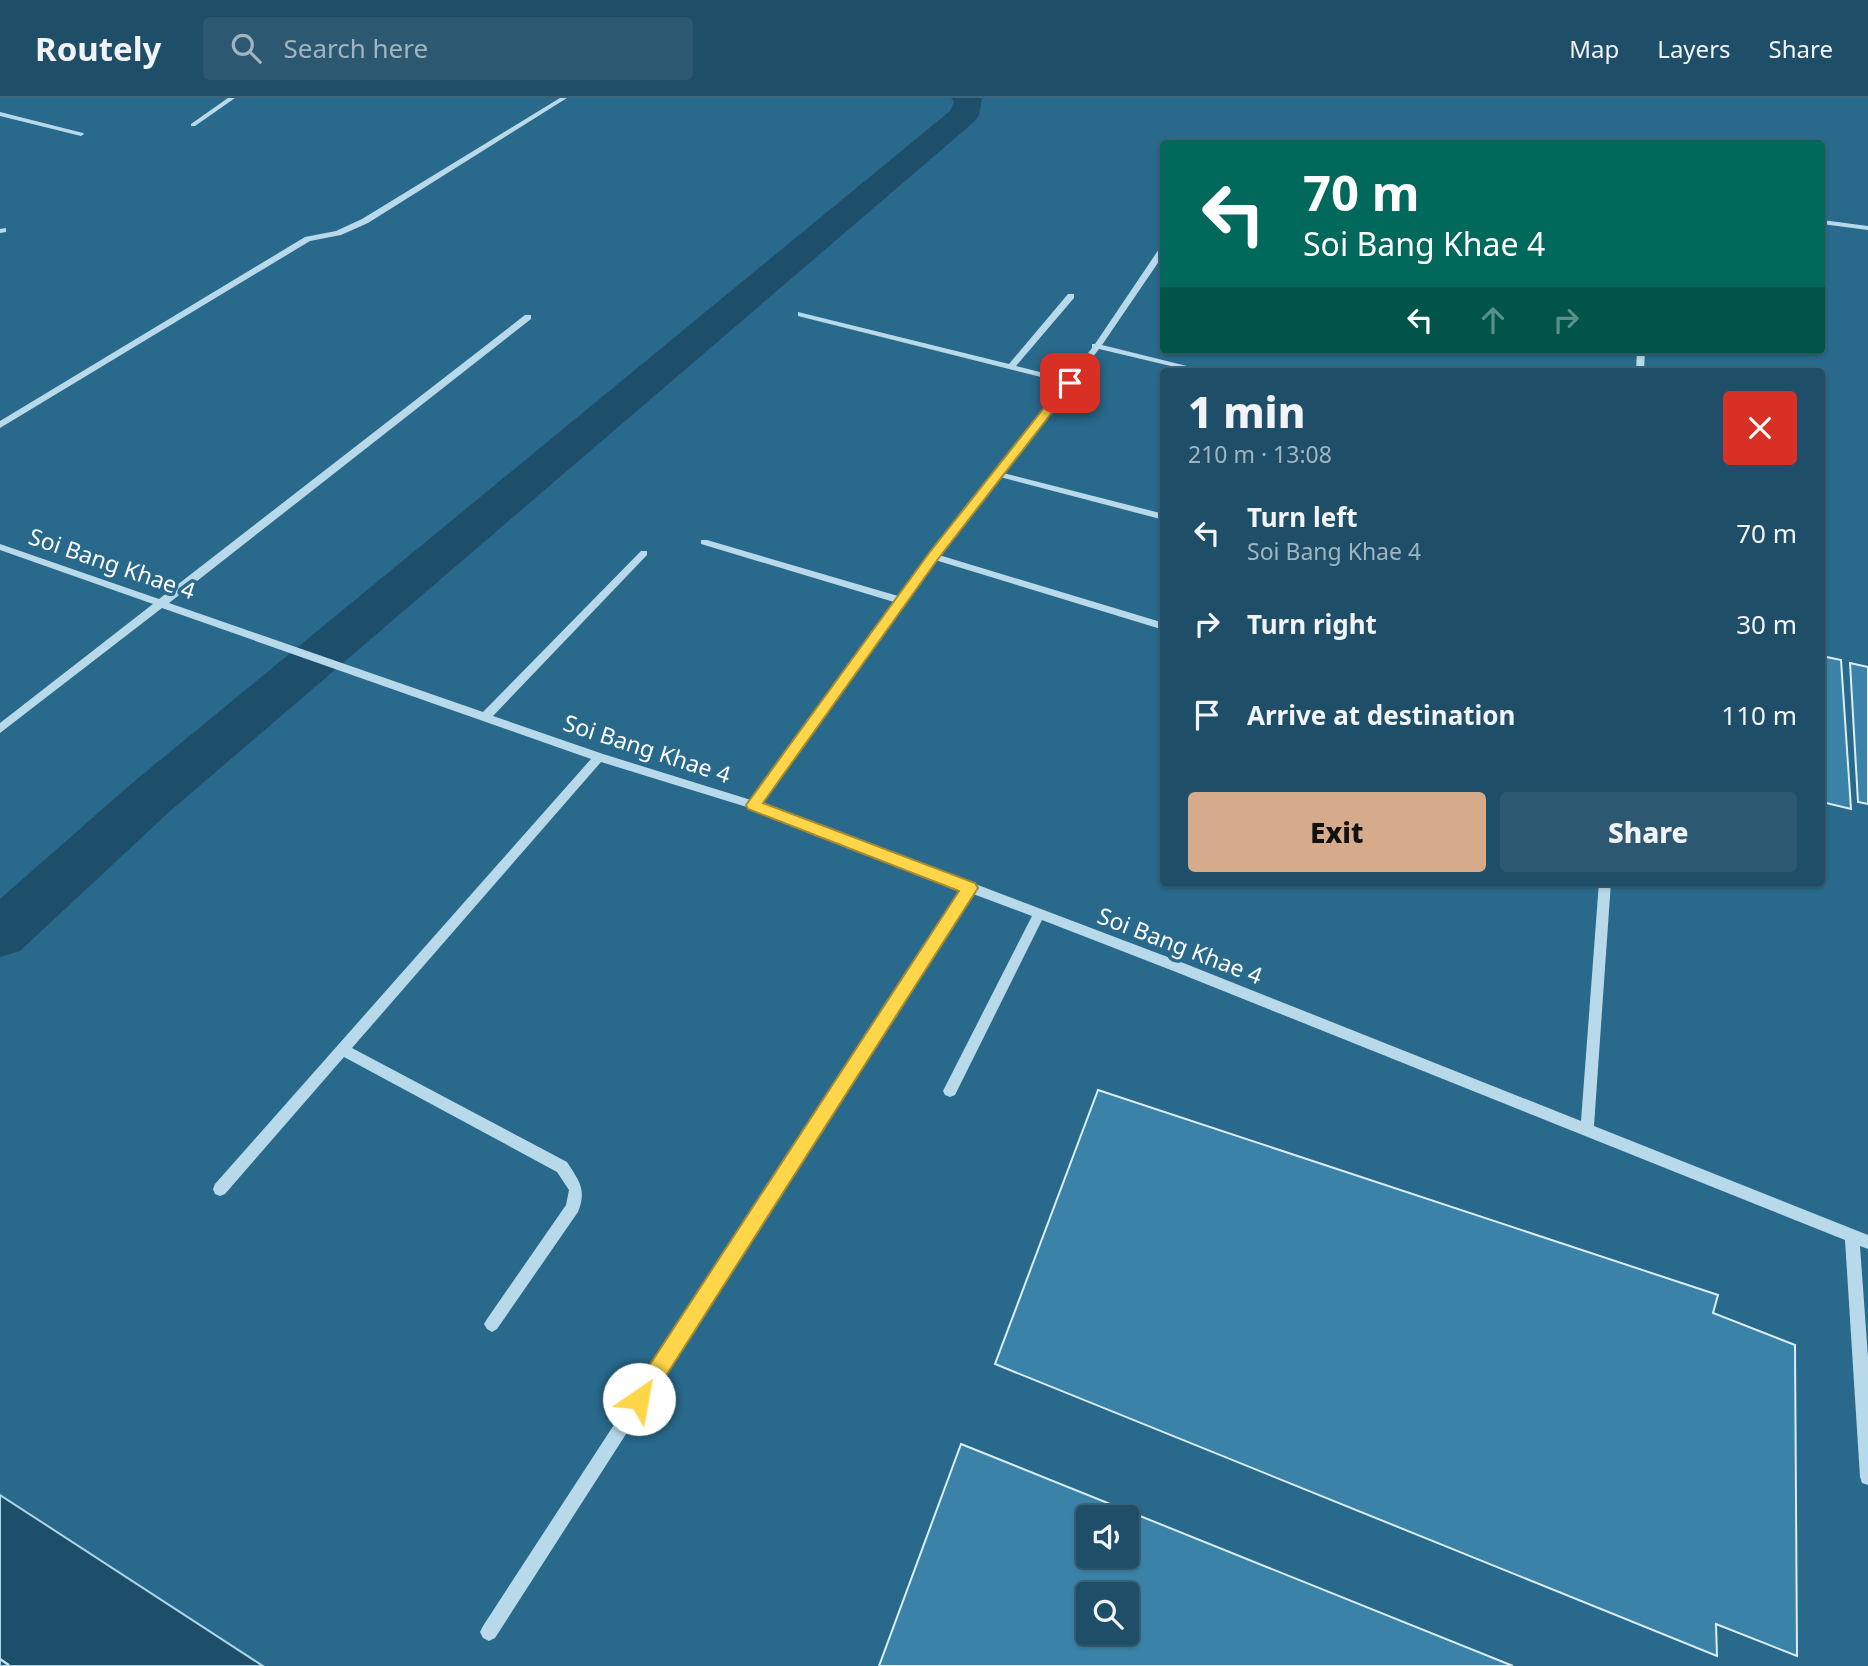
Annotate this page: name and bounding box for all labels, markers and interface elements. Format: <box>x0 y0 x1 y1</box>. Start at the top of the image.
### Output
search box <box>203 17 693 80</box>
text: Routely <box>35 26 161 71</box>
icon: search <box>227 29 265 67</box>
text: Search here <box>283 30 428 66</box>
text: Map <box>1569 32 1619 65</box>
text: Layers <box>1657 32 1731 65</box>
text: Share <box>1769 32 1833 65</box>
text: 70 m <box>1303 159 1420 225</box>
icon: left <box>1188 168 1279 259</box>
text: Soi Bang Khae 4 <box>1303 222 1545 265</box>
icon: left <box>1401 301 1439 339</box>
icon: ahead <box>1474 301 1512 339</box>
icon: right <box>1547 301 1585 339</box>
pin <box>1040 353 1100 413</box>
icon: arrive <box>1051 364 1089 402</box>
text: 1 min <box>1188 383 1305 440</box>
button: close <box>1723 391 1797 465</box>
text: 210 m · 13:08 <box>1188 438 1332 470</box>
text: Turn left <box>1247 499 1358 535</box>
icon: left <box>1188 514 1226 552</box>
text: 70 m <box>1736 515 1797 551</box>
street label: Soi Bang Khae 4 <box>25 520 200 607</box>
text: Soi Bang Khae 4 <box>1247 535 1421 567</box>
icon: right <box>1188 605 1226 643</box>
text: Turn right <box>1247 606 1377 642</box>
text: 30 m <box>1736 606 1797 642</box>
icon: arrive <box>1188 696 1226 734</box>
text: Arrive at destination <box>1247 697 1516 733</box>
text: 110 m <box>1721 697 1797 733</box>
street label: Soi Bang Khae 4 <box>560 706 735 790</box>
button: Exit <box>1188 792 1486 872</box>
button: Share <box>1500 792 1797 872</box>
street label: Soi Bang Khae 4 <box>1093 899 1267 991</box>
position arrow <box>602 1362 676 1436</box>
map controls <box>1076 1505 1139 1645</box>
button: sound <box>1076 1505 1139 1568</box>
button: search <box>1076 1582 1139 1645</box>

